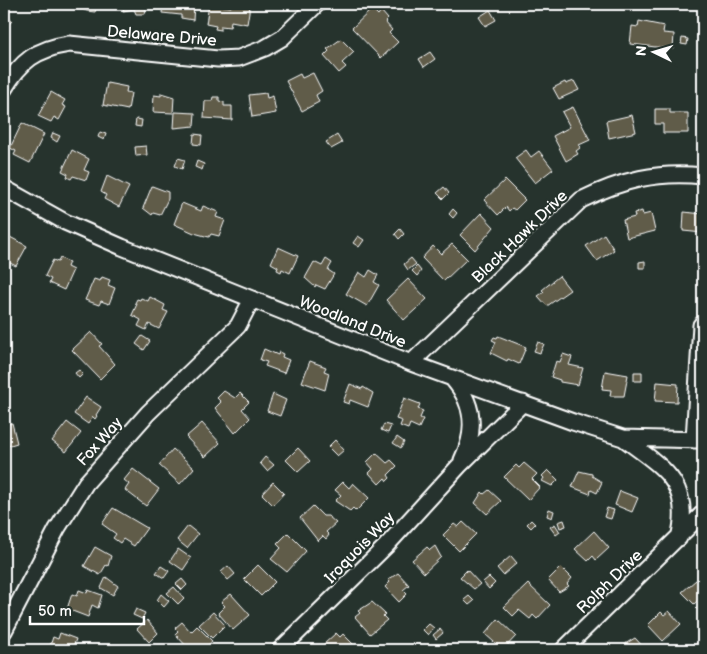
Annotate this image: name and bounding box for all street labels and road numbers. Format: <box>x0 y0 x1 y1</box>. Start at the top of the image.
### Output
street label: Delaware Drive <box>106 22 218 51</box>
street label: Black Hawk Drive <box>468 186 572 287</box>
street label: Woodland Drive <box>296 292 409 353</box>
street label: Fox Way <box>73 413 127 470</box>
street label: Iroquois Way <box>321 508 399 588</box>
street label: Rolph Drive <box>573 546 647 618</box>

